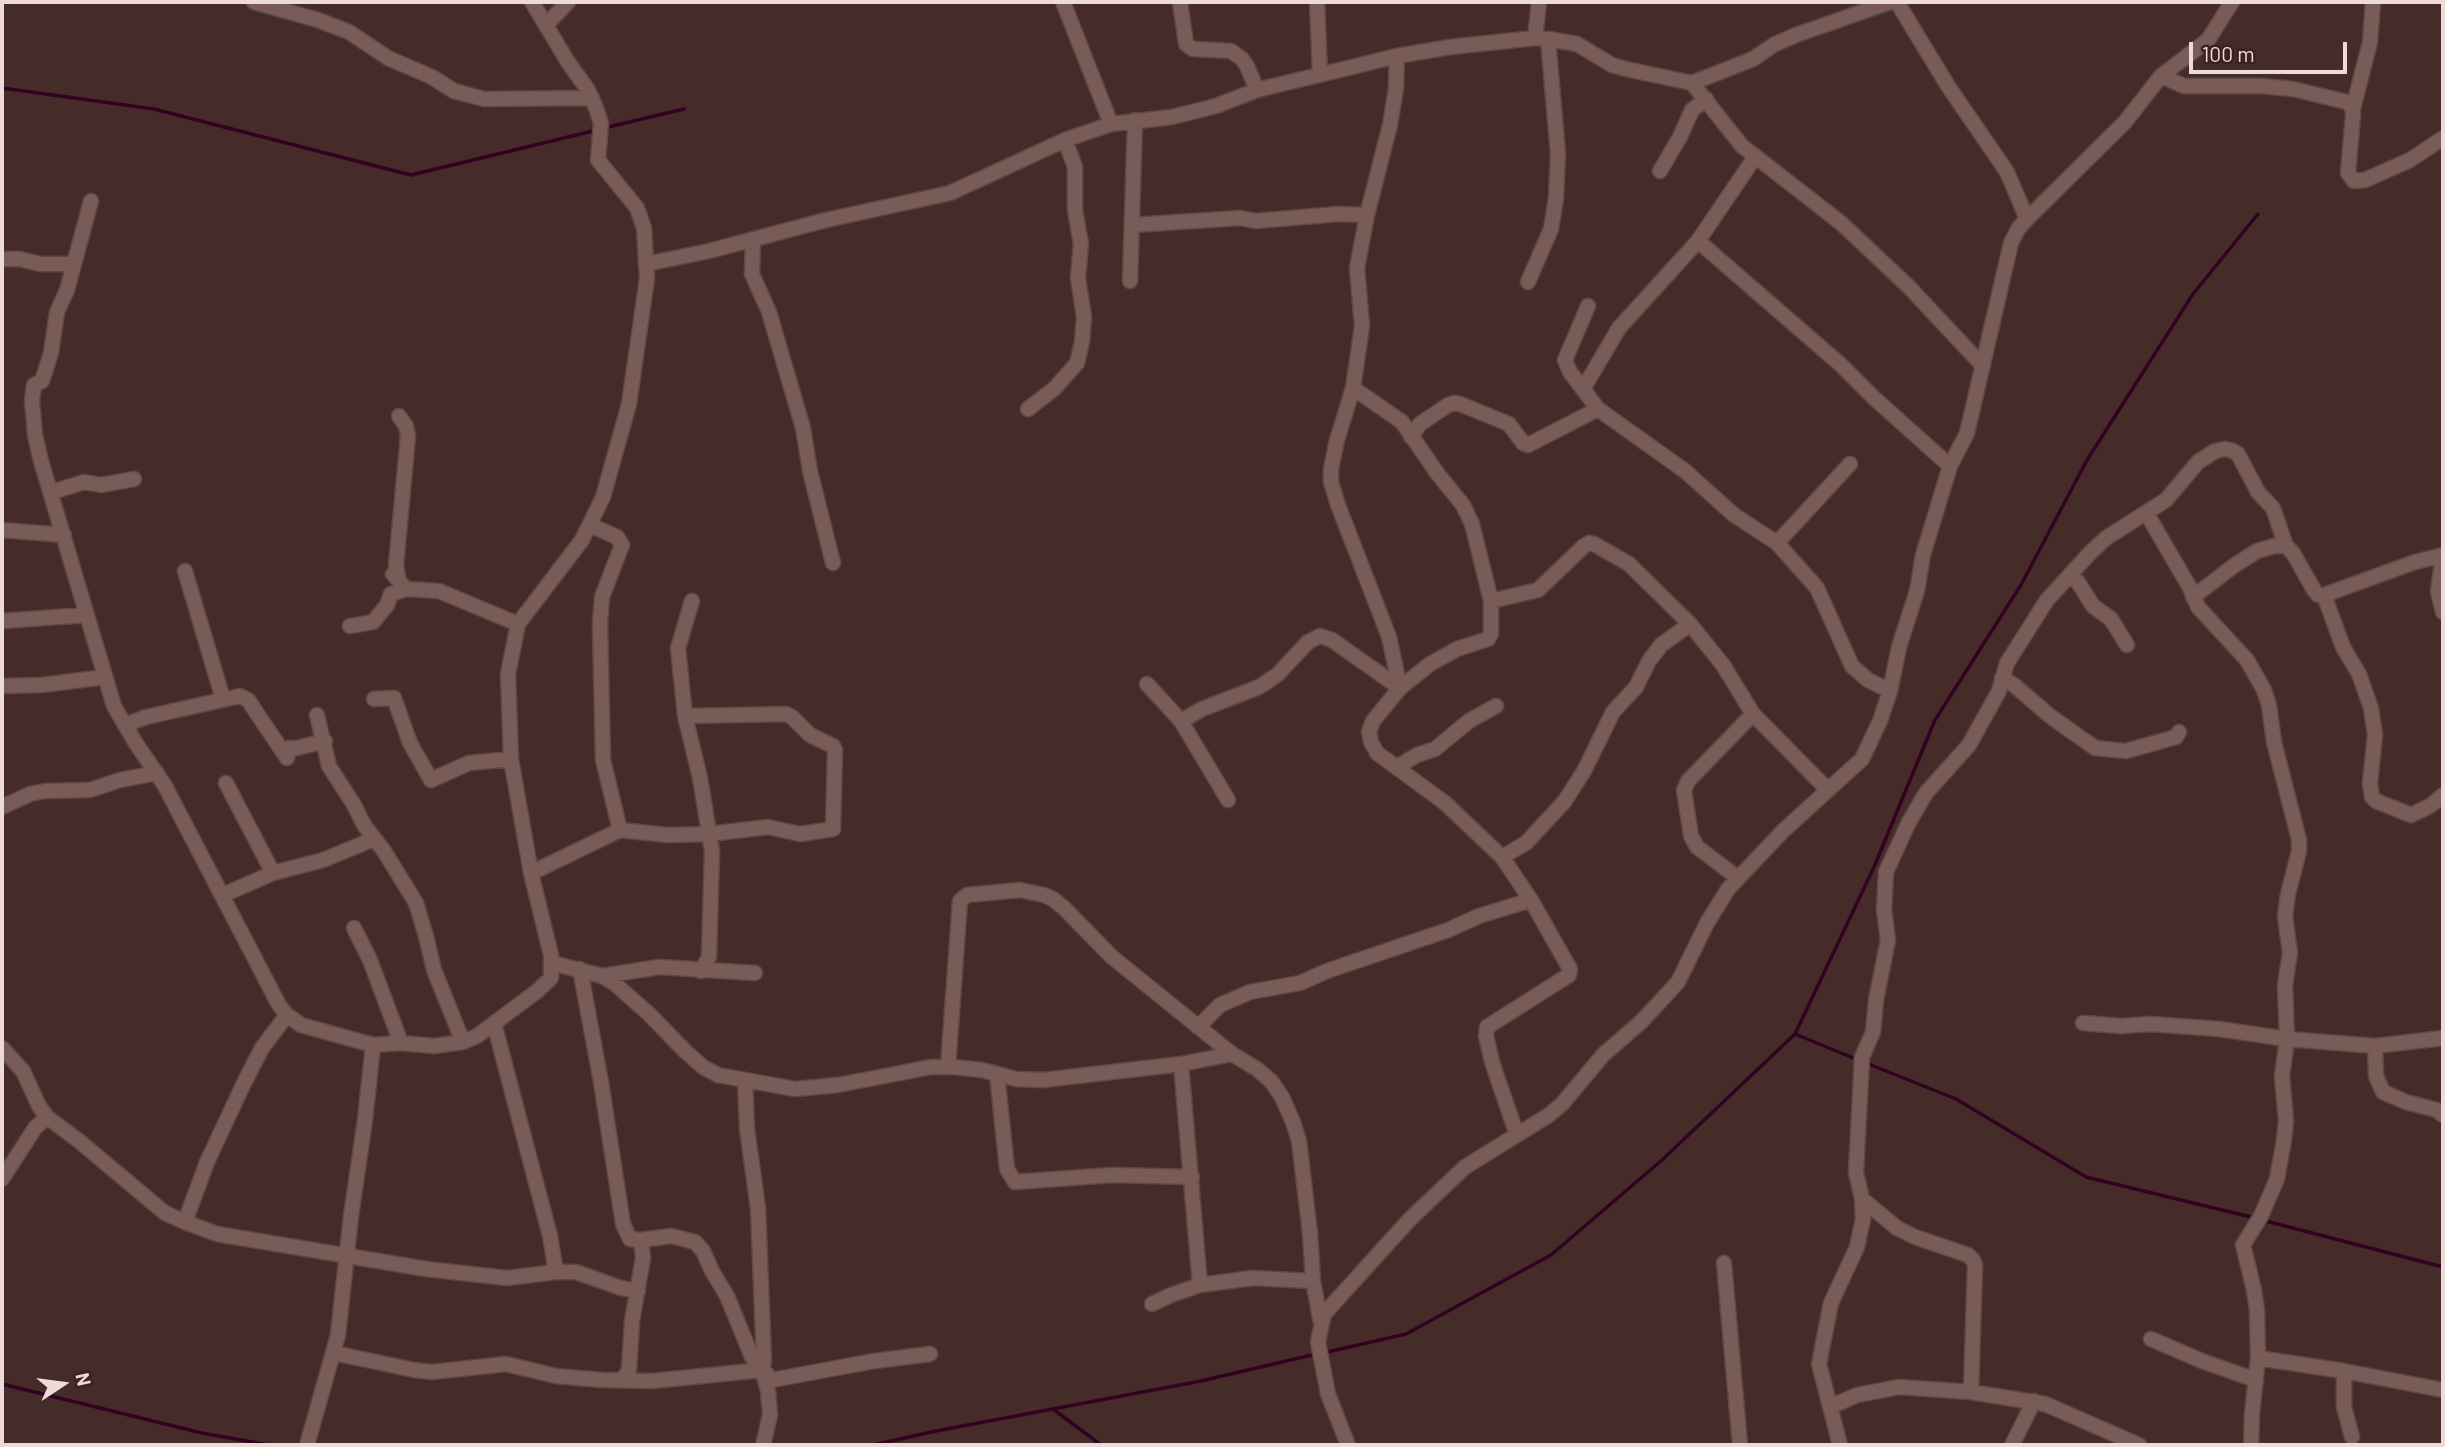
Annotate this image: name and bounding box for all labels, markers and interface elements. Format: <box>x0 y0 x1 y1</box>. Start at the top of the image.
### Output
scale bar <box>2193 28 2350 72</box>
text: 100 m <box>2202 41 2255 66</box>
north arrow <box>28 1349 98 1419</box>
text: N <box>71 1370 97 1388</box>

